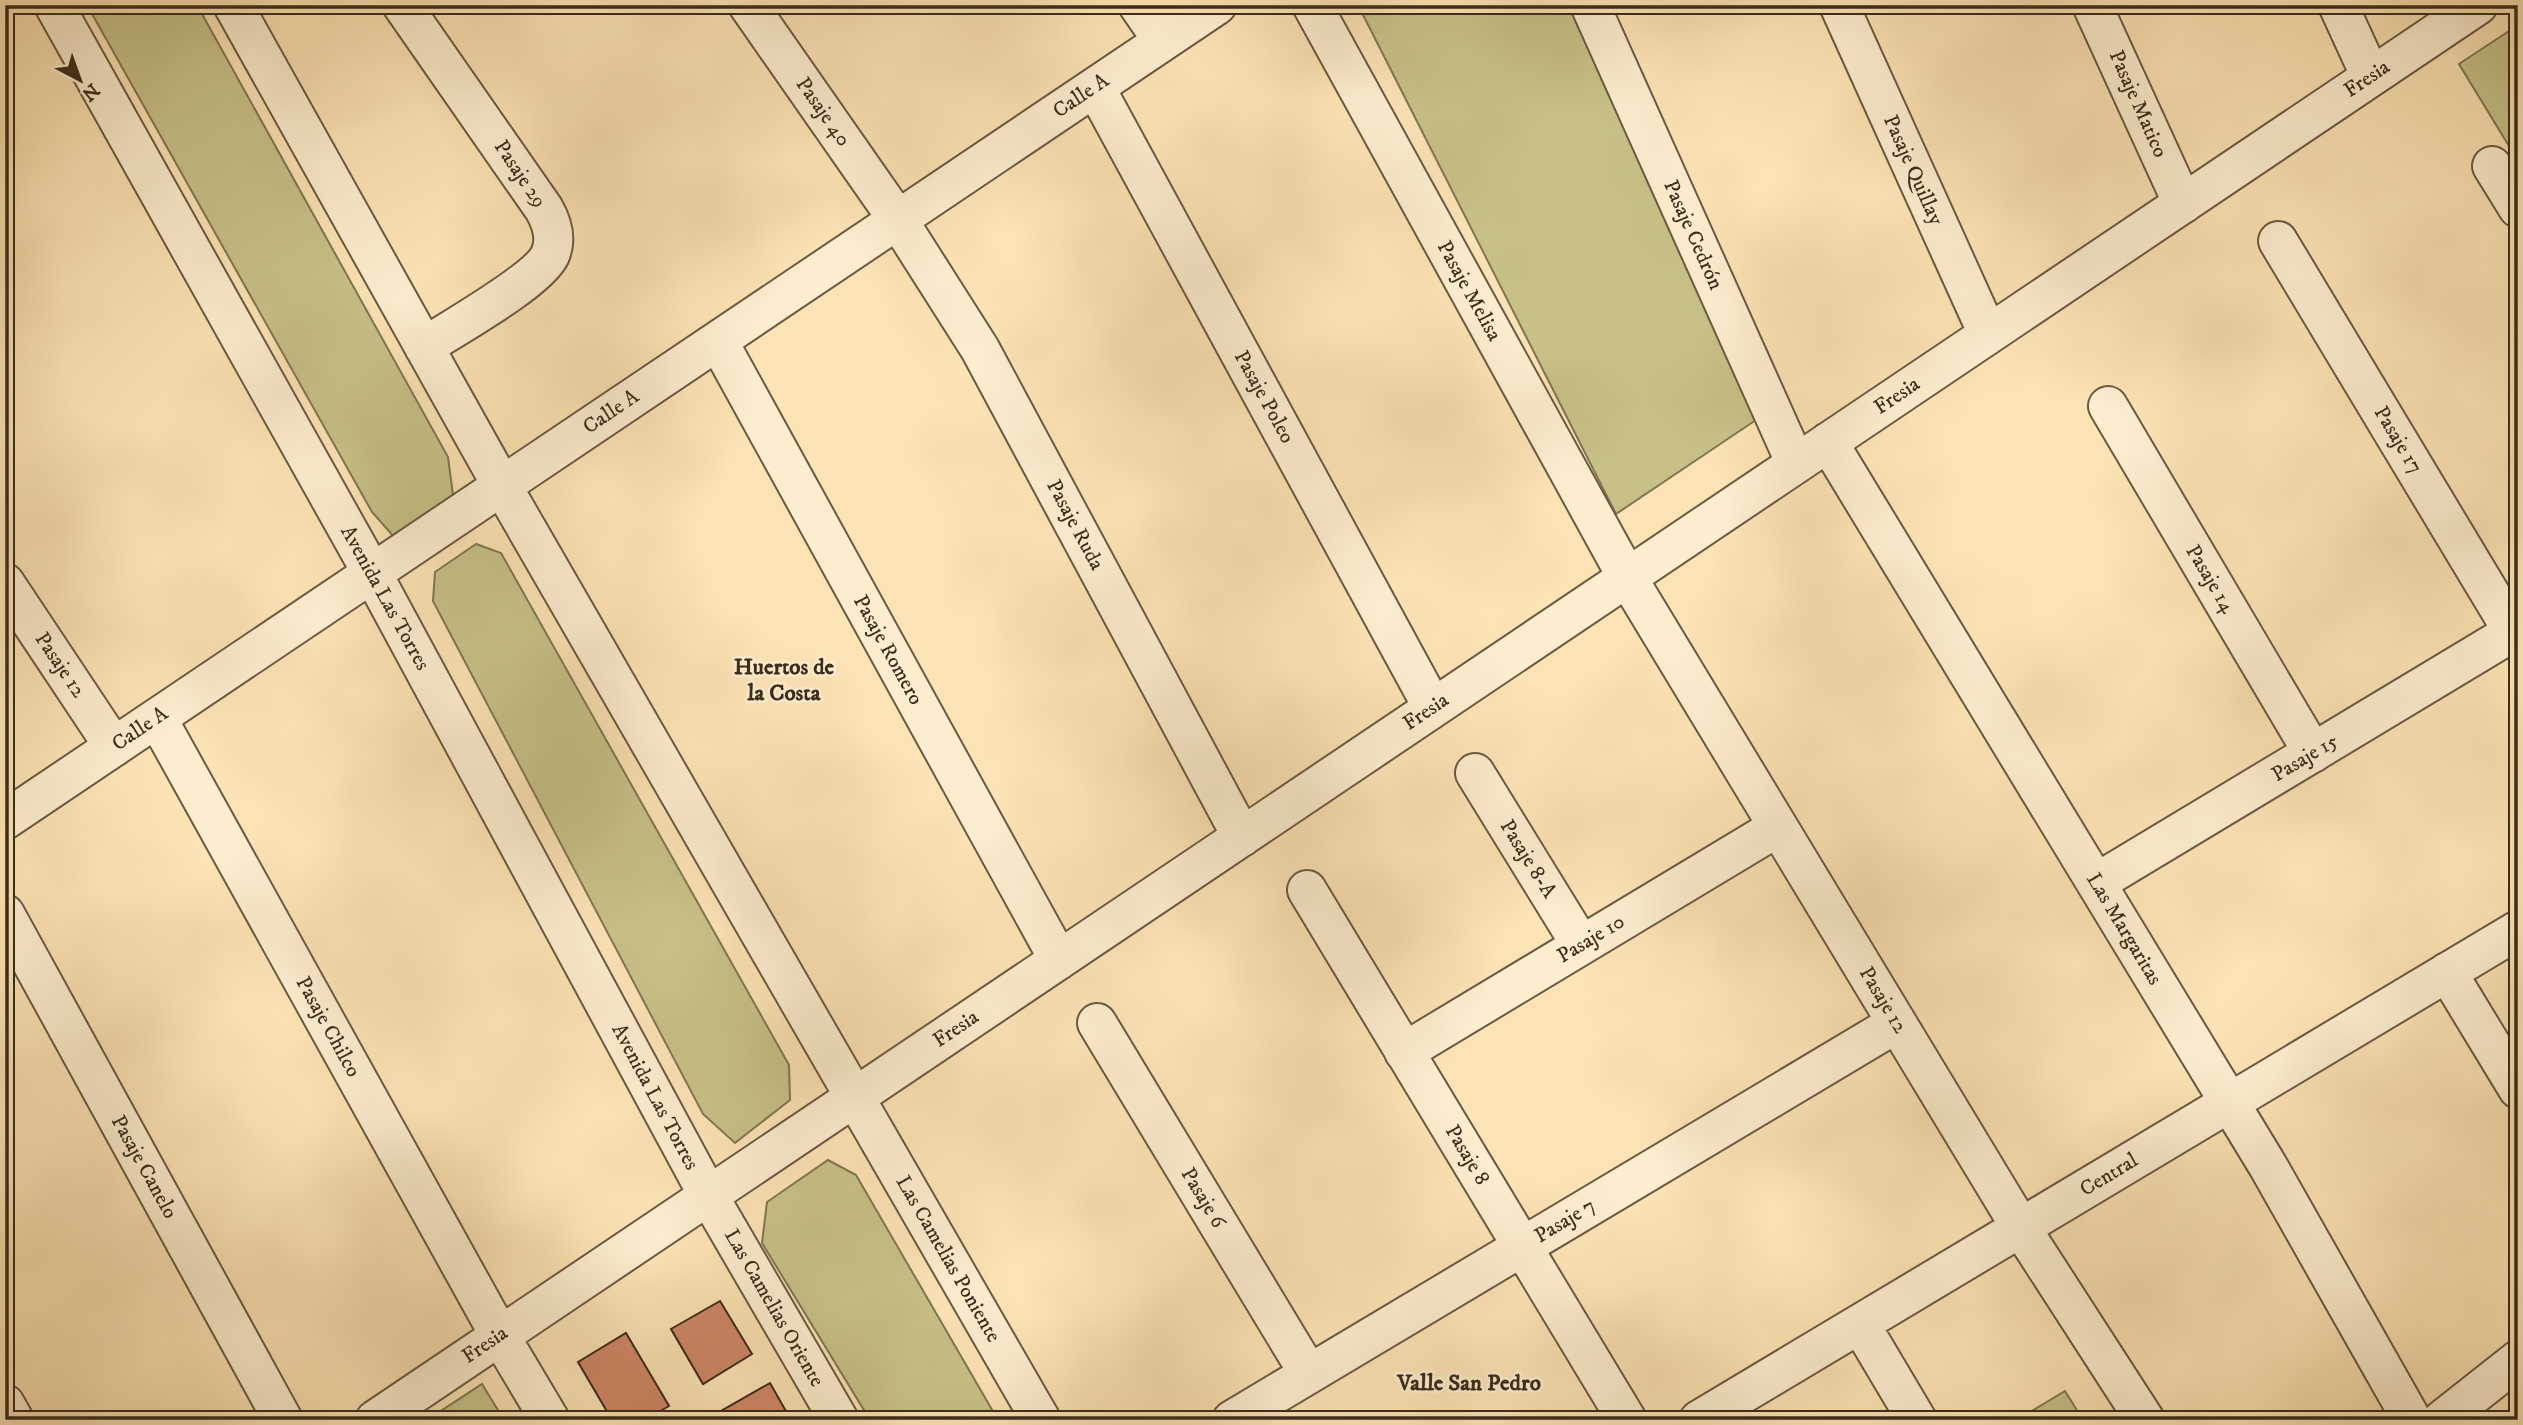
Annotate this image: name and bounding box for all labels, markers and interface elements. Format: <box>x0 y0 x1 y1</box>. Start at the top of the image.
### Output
north arrow <box>46 46 116 116</box>
street label: Pasaje Matico <box>2103 46 2173 162</box>
street label: Fresia <box>2339 54 2395 104</box>
street label: Calle A <box>1048 68 1114 124</box>
street label: Pasaje 40 <box>790 72 856 152</box>
text: N <box>76 78 104 106</box>
street label: Pasaje Quillay <box>1877 111 1949 230</box>
street label: Pasaje 29 <box>488 135 552 213</box>
street label: Pasaje Cedrón <box>1657 176 1729 294</box>
street label: Pasaje Melisa <box>1431 236 1507 346</box>
street label: Pasaje Poleo <box>1228 346 1300 448</box>
street label: Fresia <box>1869 371 1925 421</box>
street label: Calle A <box>578 384 644 440</box>
street label: Pasaje 17 <box>2368 402 2428 478</box>
street label: Pasaje Ruda <box>1040 475 1110 575</box>
street label: Avenida Las Torres <box>334 521 436 675</box>
street label: Pasaje 14 <box>2180 540 2241 619</box>
street label: Pasaje Romero <box>847 590 929 710</box>
street label: Pasaje 12 <box>29 627 92 703</box>
district label: Huertos de la Costa <box>734 653 835 708</box>
street label: Fresia <box>1398 687 1454 737</box>
street label: Calle A <box>107 701 173 757</box>
street label: Pasaje 15 <box>2267 728 2343 788</box>
street label: Pasaje 8-A <box>1494 815 1563 904</box>
street label: Las Margaritas <box>2080 868 2168 990</box>
street label: Pasaje 10 <box>1552 909 1630 969</box>
street label: Pasaje 12 <box>1853 962 1913 1039</box>
street label: Pasaje Chilco <box>290 972 366 1082</box>
street label: Fresia <box>928 1004 984 1054</box>
street label: Avenida Las Torres <box>606 1019 704 1175</box>
street label: Pasaje Canelo <box>105 1111 183 1223</box>
street label: Pasaje 8 <box>1439 1120 1495 1190</box>
street label: Central <box>2075 1147 2143 1202</box>
street label: Pasaje 6 <box>1175 1163 1232 1234</box>
street label: Las Camelias Poniente <box>890 1171 1007 1347</box>
street label: Pasaje 7 <box>1530 1193 1600 1249</box>
street label: Las Camelias Oriente <box>718 1224 830 1392</box>
street label: Fresia <box>457 1320 513 1370</box>
district label: Valle San Pedro <box>1396 1369 1541 1398</box>

